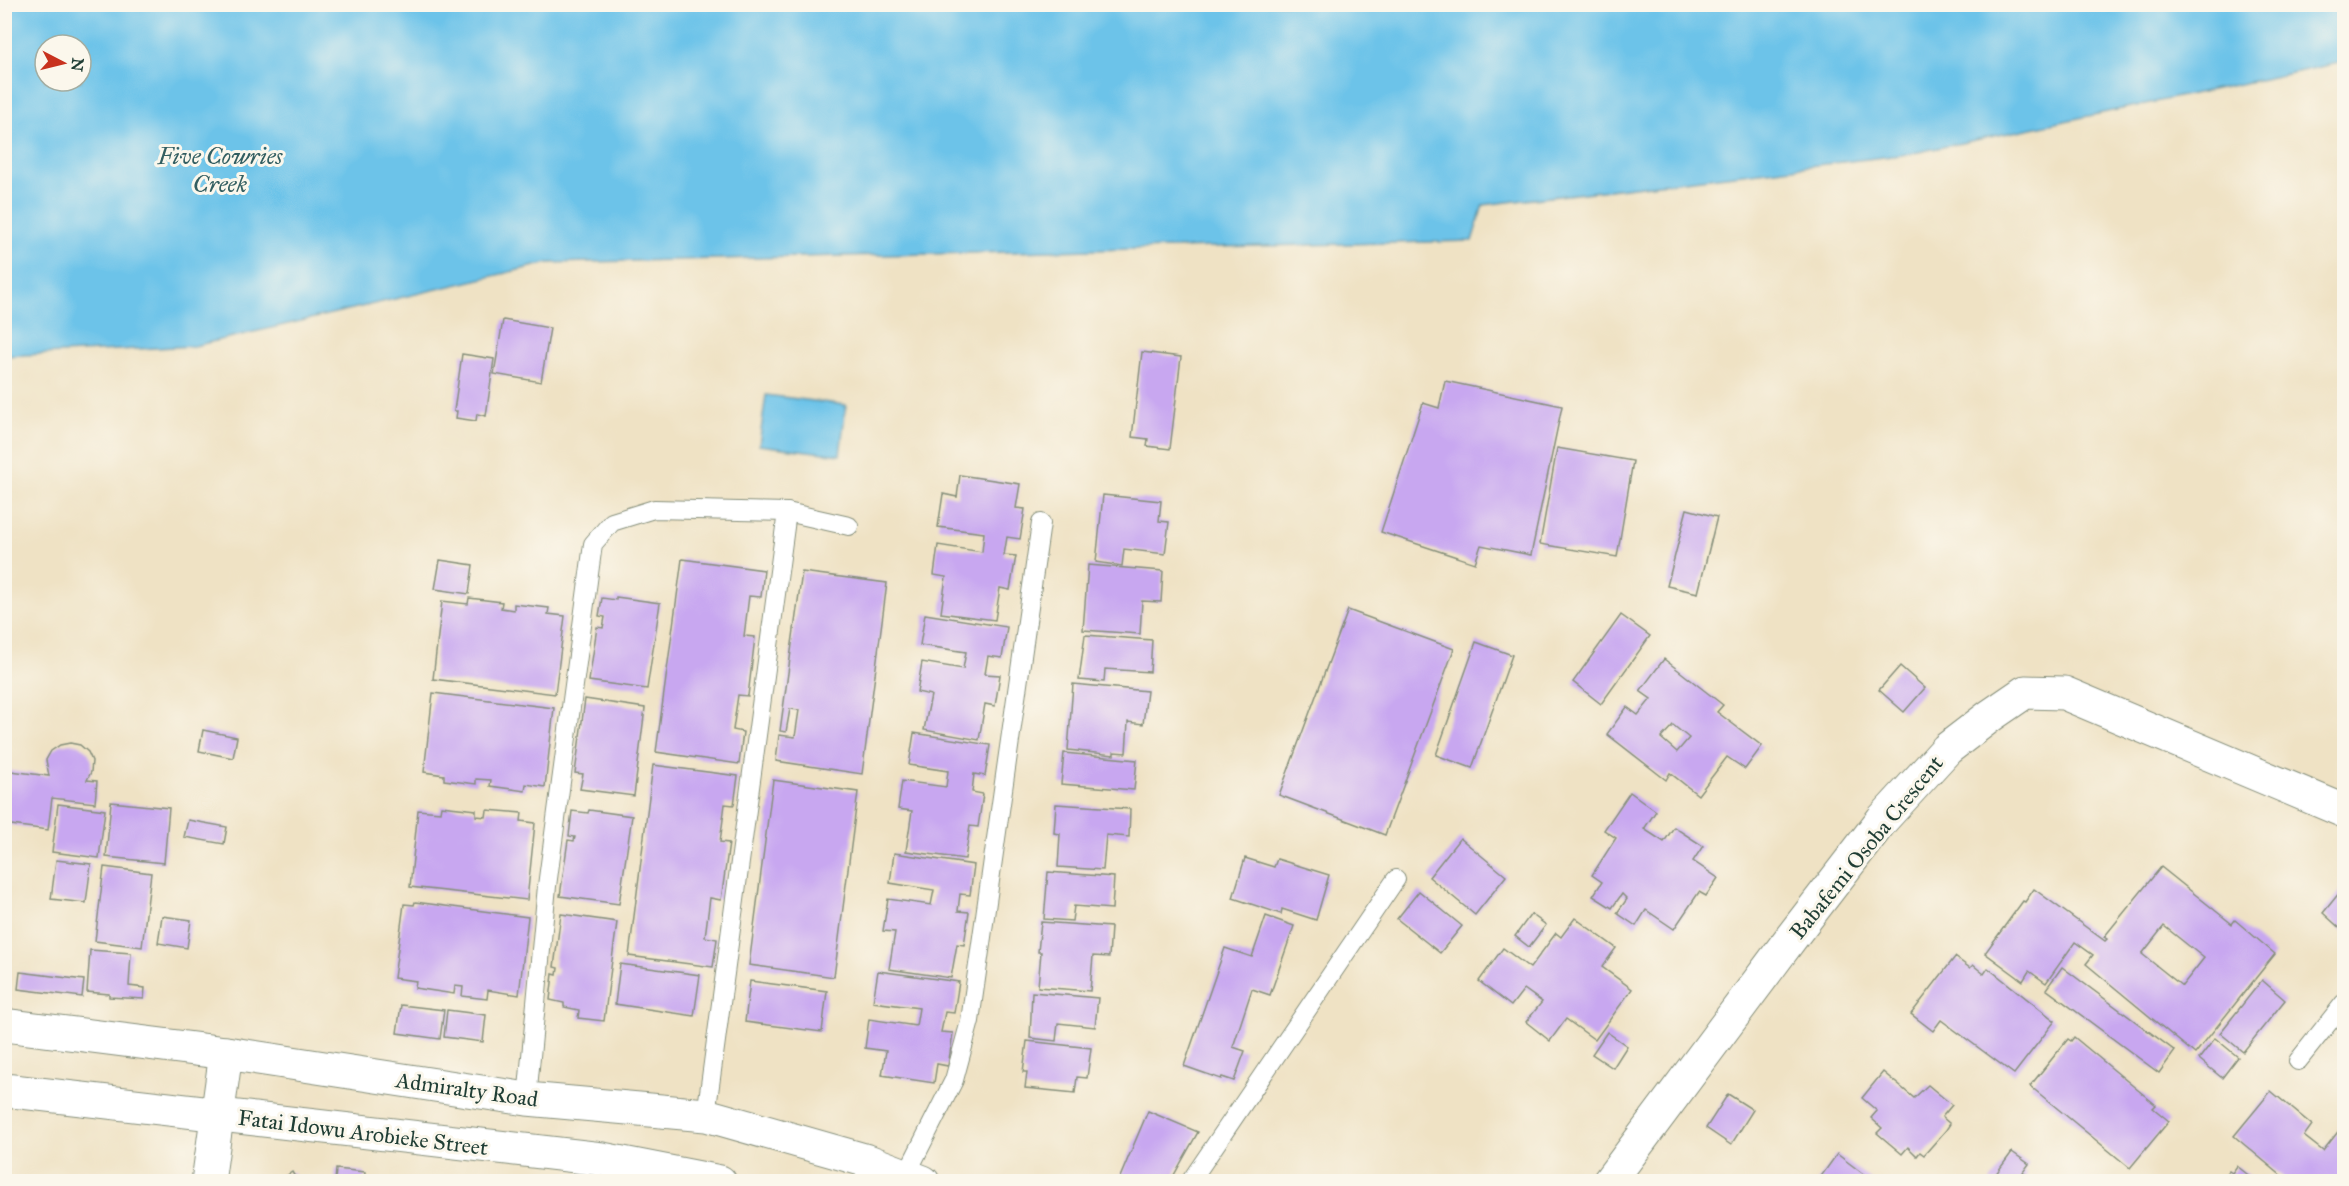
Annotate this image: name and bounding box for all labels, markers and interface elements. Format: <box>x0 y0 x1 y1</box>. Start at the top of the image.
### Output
north arrow <box>33 33 93 93</box>
text: N <box>67 57 88 73</box>
water label: Five Cowries Creek <box>157 141 284 199</box>
street label: Babafemi Osoba Crescent <box>1784 750 1949 945</box>
street label: Admiralty Road <box>393 1066 540 1113</box>
street label: Fatai Idowu Arobieke Street <box>236 1104 490 1161</box>

